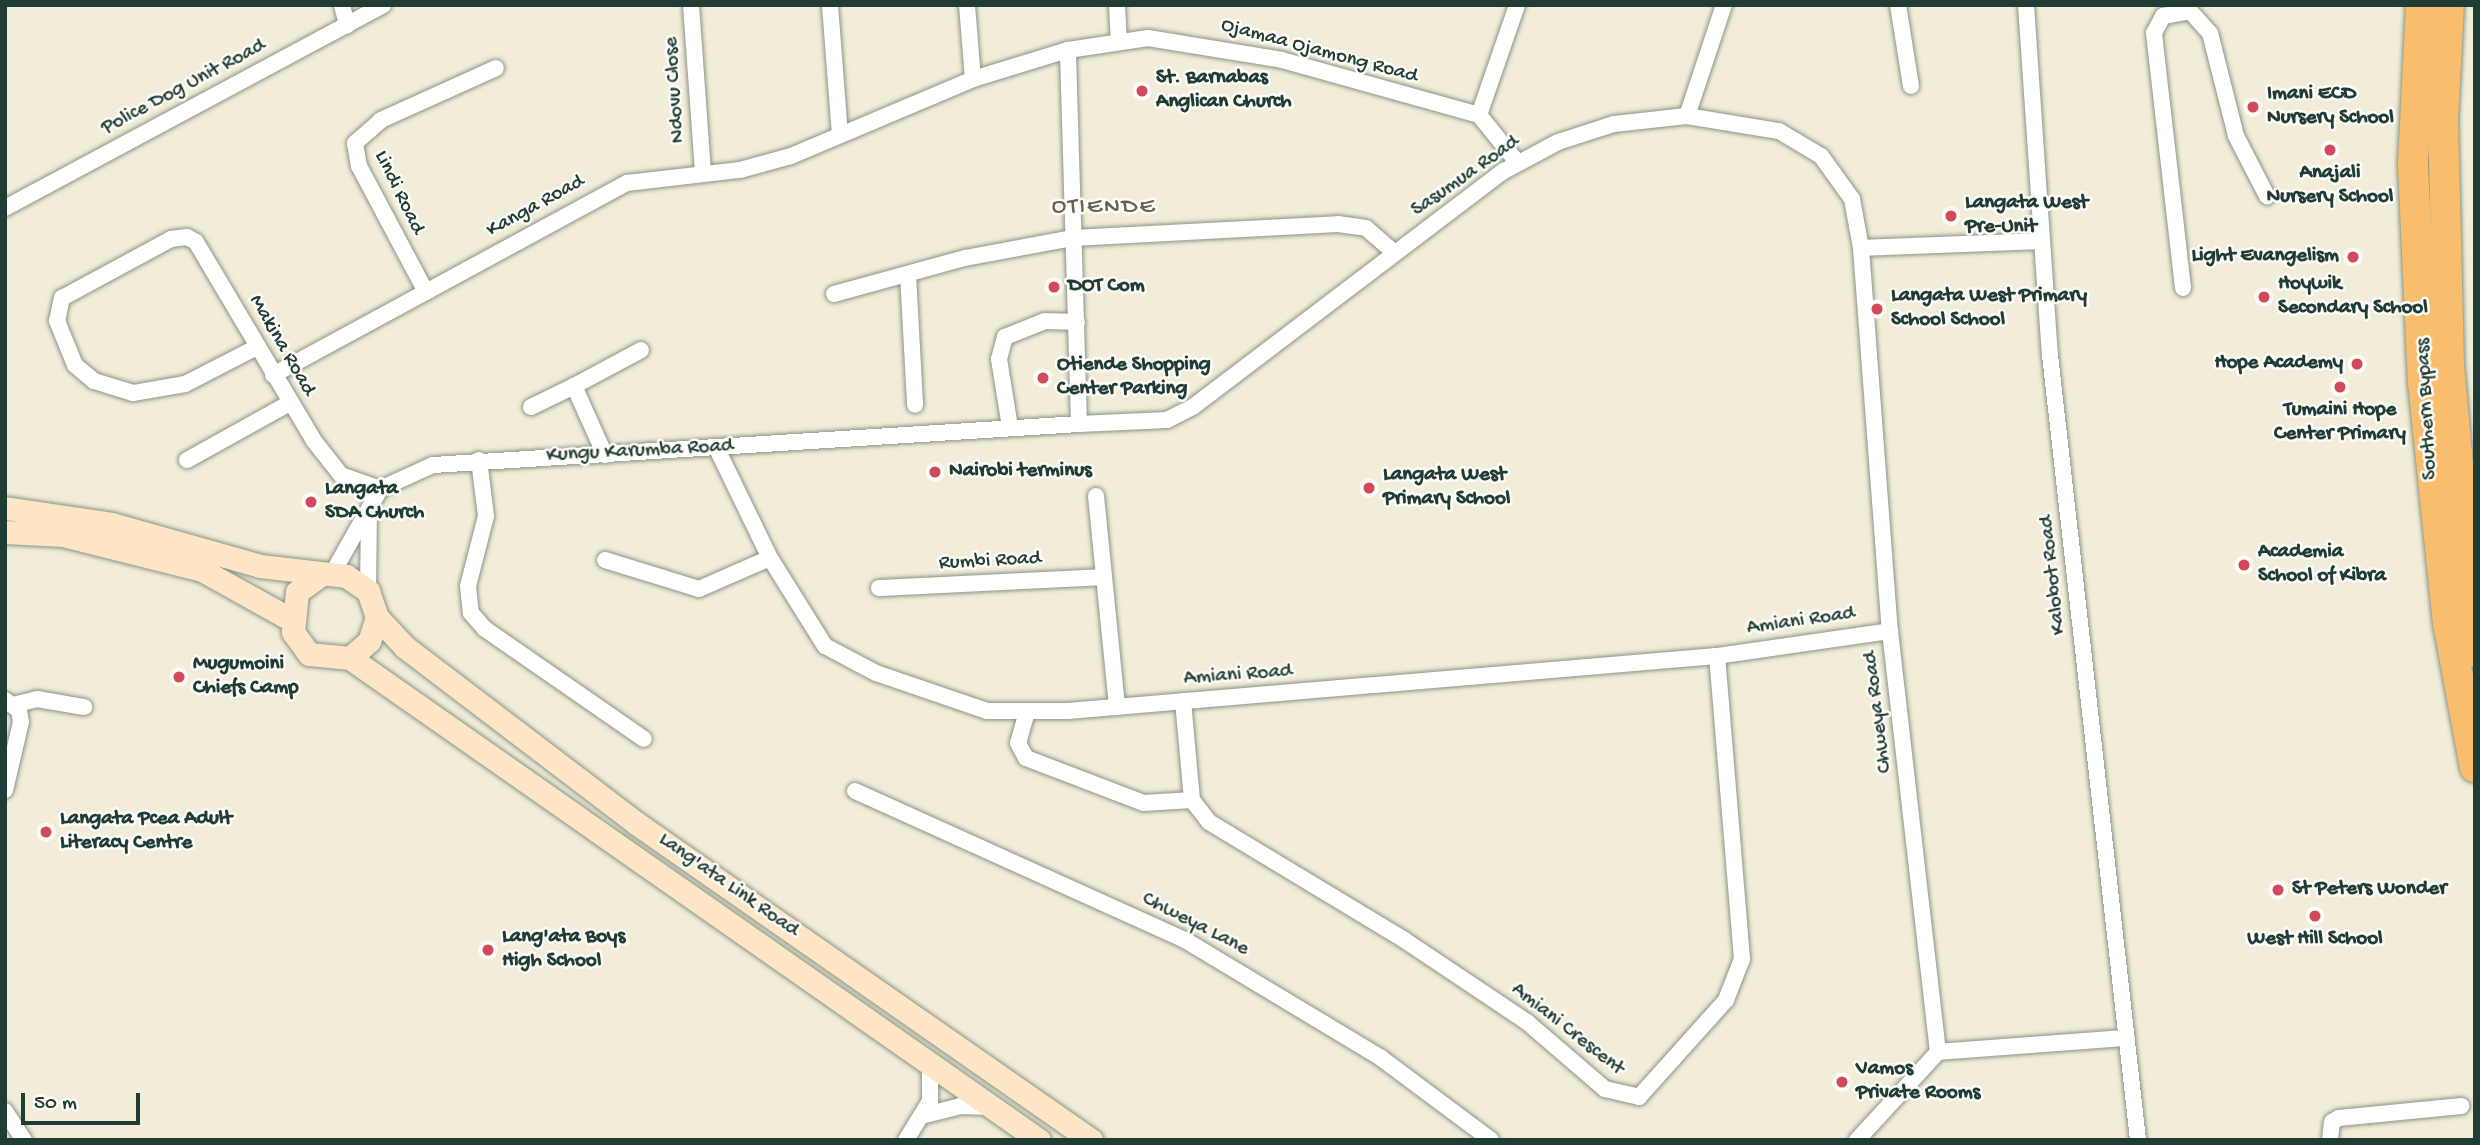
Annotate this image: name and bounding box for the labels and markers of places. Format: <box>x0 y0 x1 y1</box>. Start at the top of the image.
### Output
place label: St. Barnabas Anglican Church <box>1156 66 1292 116</box>
place label: Imani ECD Nursery School <box>2267 82 2394 132</box>
marker: St. Barnabas Anglican Church <box>1134 83 1150 99</box>
marker: Imani ECD Nursery School <box>2245 99 2261 115</box>
marker: Anajali Nursery School <box>2322 142 2338 158</box>
place label: Anajali Nursery School <box>2267 161 2393 211</box>
place label: Langata West Pre-Unit <box>1965 191 2088 241</box>
marker: Langata West Pre-Unit <box>1943 208 1959 224</box>
place label: Light Evangelism <box>2191 244 2339 270</box>
marker: Light Evangelism <box>2345 249 2361 265</box>
place label: Hoywik Secondary School <box>2278 272 2428 322</box>
place label: DOT Com <box>1068 274 1145 300</box>
marker: DOT Com <box>1046 279 1062 295</box>
place label: Langata West Primary School School <box>1891 284 2087 334</box>
marker: Hoywik Secondary School <box>2256 289 2272 305</box>
marker: Langata West Primary School School <box>1869 301 1885 317</box>
place label: Hope Academy <box>2214 351 2343 377</box>
place label: Otiende Shopping Center Parking <box>1057 353 1211 403</box>
marker: Hope Academy <box>2349 356 2365 372</box>
marker: Otiende Shopping Center Parking <box>1035 370 1051 386</box>
marker: Tumaini Hope Center Primary <box>2332 379 2348 395</box>
place label: Tumaini Hope Center Primary <box>2274 398 2406 448</box>
place label: Nairobi terminus <box>949 459 1092 485</box>
place label: Langata West Primary School <box>1383 463 1510 513</box>
marker: Nairobi terminus <box>927 464 943 480</box>
place label: Langata SDA Church <box>325 477 424 527</box>
marker: Langata West Primary School <box>1361 480 1377 496</box>
marker: Langata SDA Church <box>303 494 319 510</box>
place label: Academia School of Kibra <box>2258 540 2386 590</box>
marker: Academia School of Kibra <box>2236 557 2252 573</box>
place label: Mugumoini Chiefs Camp <box>193 652 298 702</box>
marker: Mugumoini Chiefs Camp <box>171 669 187 685</box>
place label: Langata Pcea Adult Literacy Centre <box>60 807 232 857</box>
marker: Langata Pcea Adult Literacy Centre <box>38 824 54 840</box>
place label: St Peters Wonder <box>2292 877 2447 903</box>
marker: St Peters Wonder <box>2270 882 2286 898</box>
marker: West Hill School <box>2307 908 2323 924</box>
place label: Lang'ata Boys High School <box>502 925 625 975</box>
place label: West Hill School <box>2247 927 2383 953</box>
marker: Lang'ata Boys High School <box>480 942 496 958</box>
place label: Vamos Private Rooms <box>1856 1057 1980 1107</box>
marker: Vamos Private Rooms <box>1834 1074 1850 1090</box>

